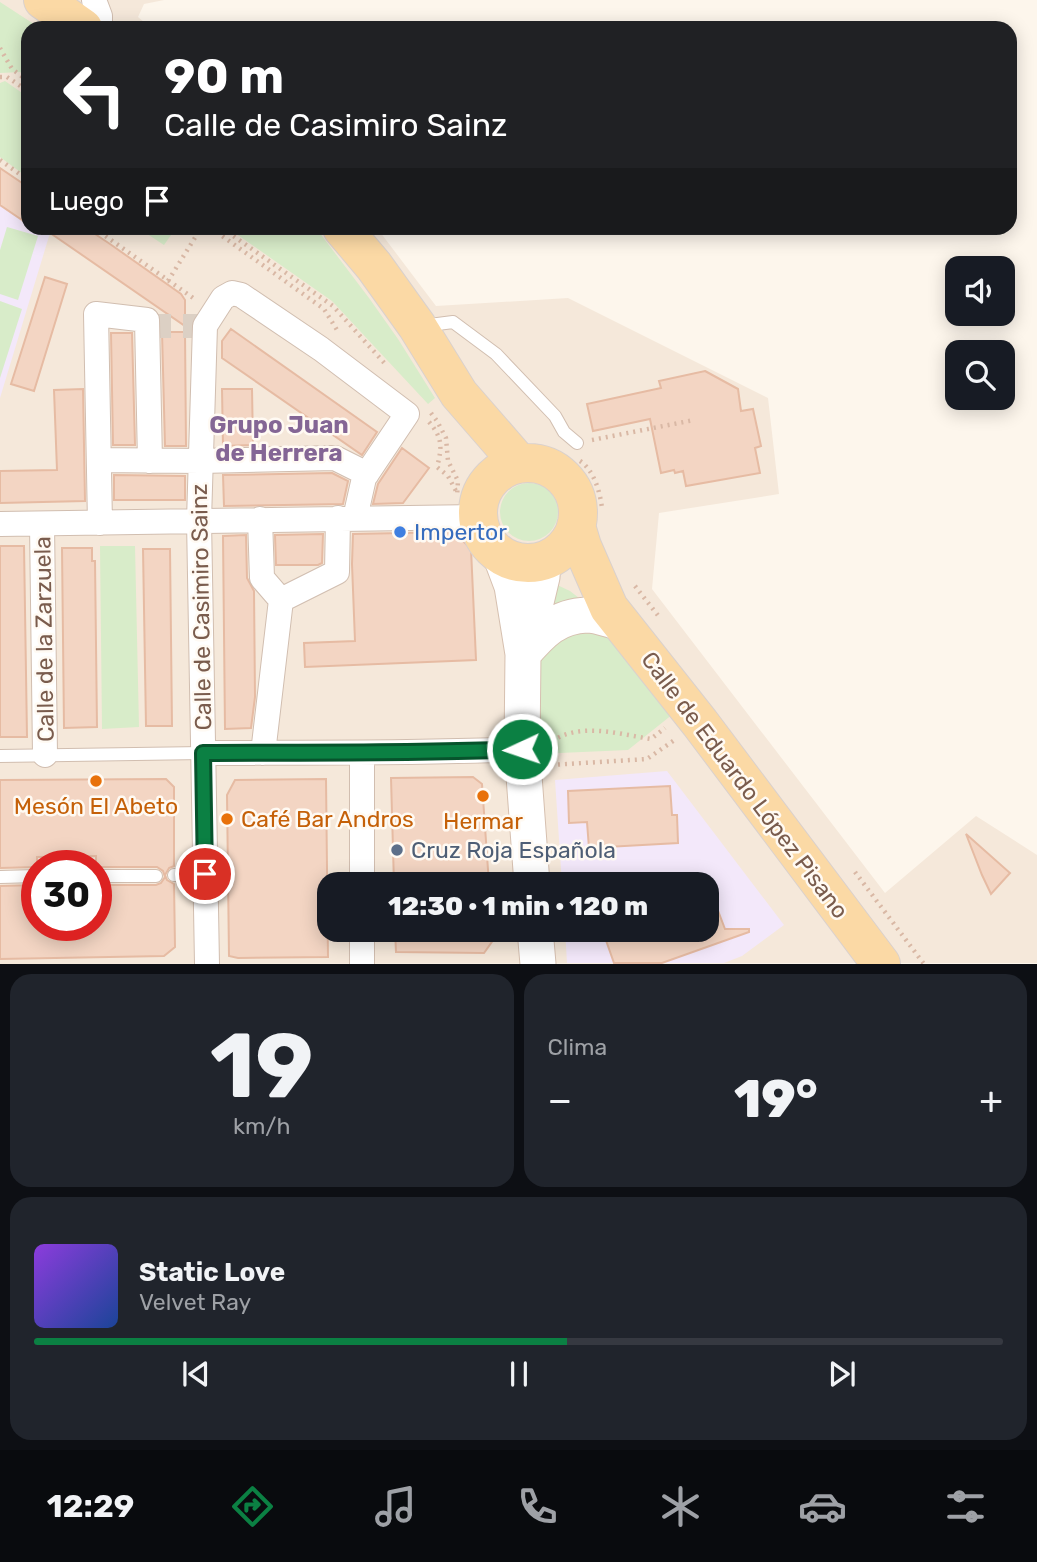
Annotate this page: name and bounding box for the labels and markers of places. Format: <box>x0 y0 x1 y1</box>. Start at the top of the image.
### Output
place label: Impertor <box>414 518 507 546</box>
marker: Impertor <box>392 524 408 540</box>
marker: Mesón El Abeto <box>88 773 104 789</box>
marker: Hermar <box>475 788 491 804</box>
place label: Mesón El Abeto <box>14 792 178 820</box>
place label: Café Bar Andros <box>241 805 414 833</box>
place label: Hermar <box>443 807 523 835</box>
marker: Café Bar Andros <box>219 811 235 827</box>
place label: Cruz Roja Española <box>411 836 616 864</box>
marker: Cruz Roja Española <box>389 842 405 858</box>
pin <box>175 844 235 904</box>

